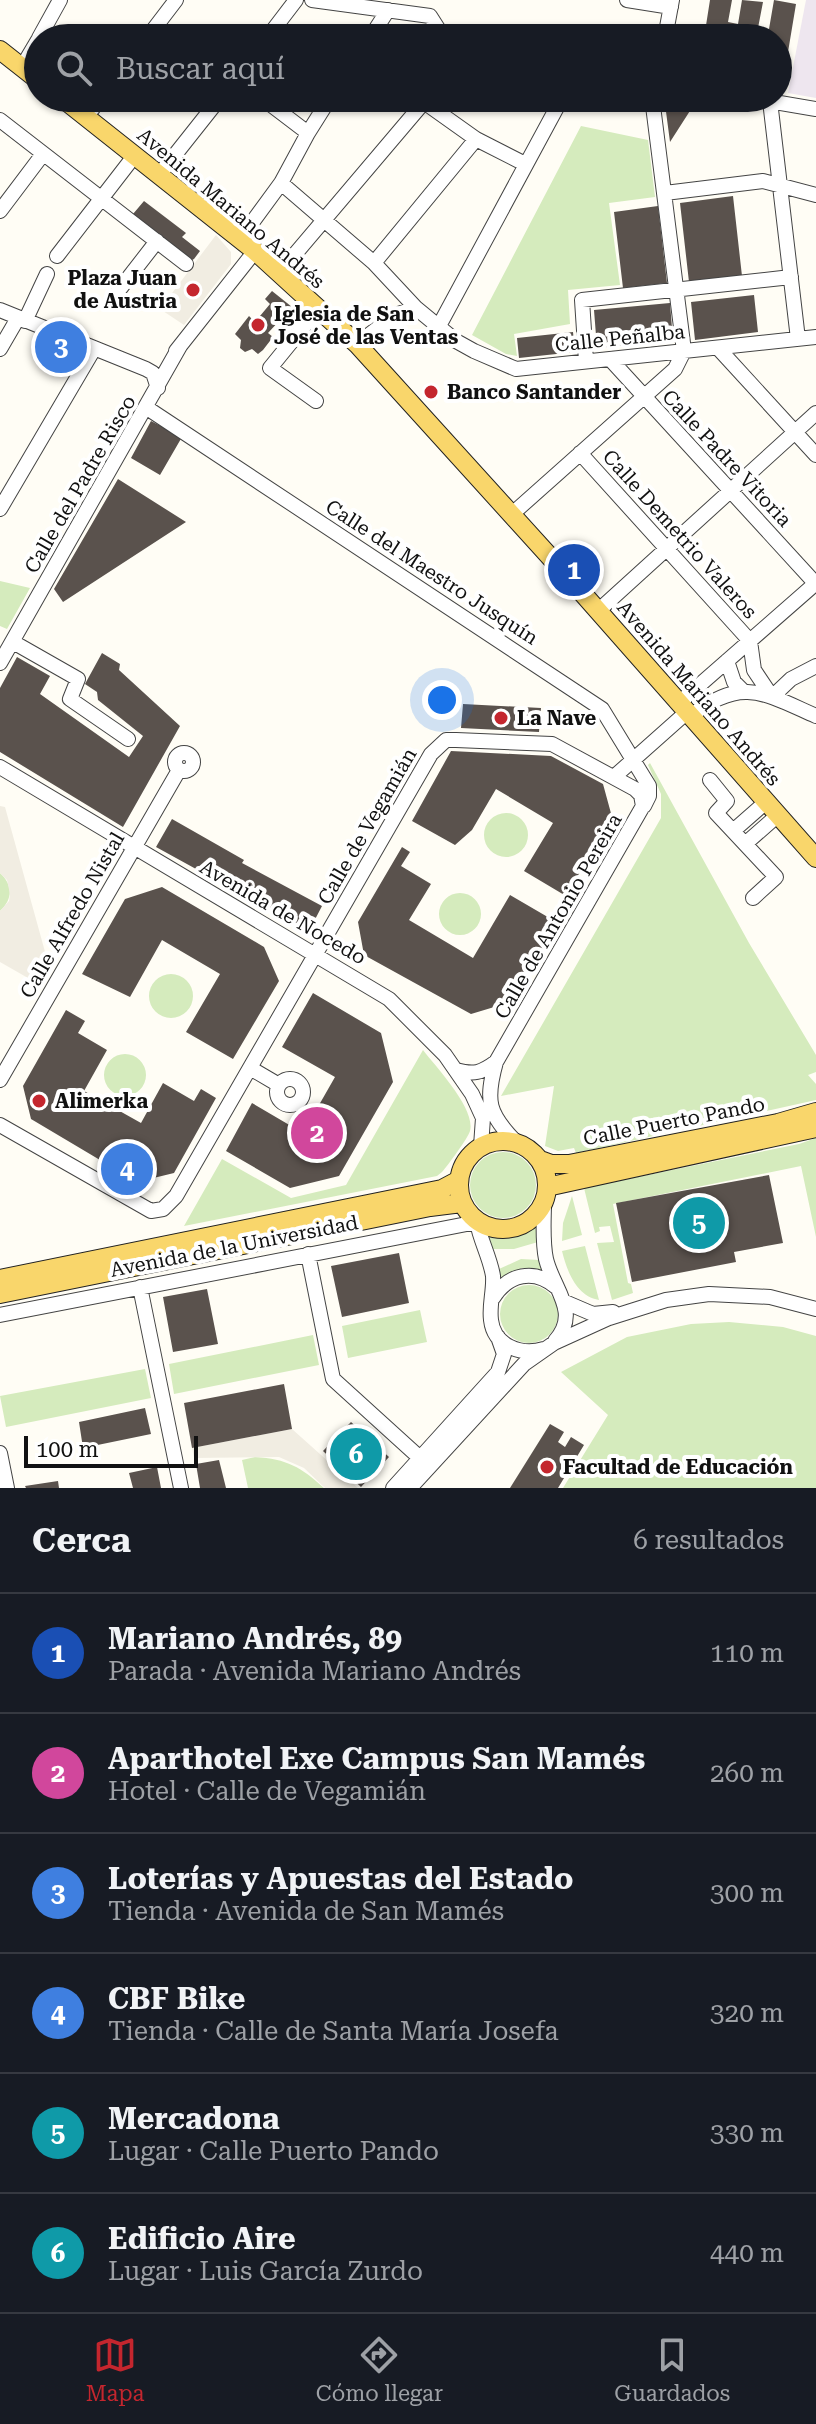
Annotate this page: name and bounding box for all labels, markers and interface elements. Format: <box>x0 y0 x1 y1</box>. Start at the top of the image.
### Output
search box <box>24 24 792 112</box>
icon: search <box>52 46 96 90</box>
text: Buscar aquí <box>116 51 285 86</box>
street label: Avenida Mariano Andrés <box>132 123 330 293</box>
place label: Plaza Juan de Austria <box>67 266 178 313</box>
marker: Plaza Juan de Austria <box>184 281 202 299</box>
place label: Iglesia de San José de las Ventas <box>274 302 458 349</box>
marker: Iglesia de San José de las Ventas <box>249 316 267 334</box>
pin: 3 <box>35 317 87 377</box>
street label: Calle Peñalba <box>554 319 686 357</box>
place label: Banco Santander <box>447 380 621 404</box>
marker: Banco Santander <box>422 383 440 401</box>
street label: Calle Padre Vitoria <box>657 384 797 532</box>
street label: Calle del Padre Risco <box>19 391 141 577</box>
street label: Calle Demetrio Valeros <box>598 445 762 623</box>
street label: Calle del Maestro Jusquín <box>321 494 543 650</box>
pin: 1 <box>548 540 600 600</box>
street label: Avenida Mariano Andrés <box>612 596 786 790</box>
your location <box>422 680 462 720</box>
place label: La Nave <box>517 706 597 730</box>
marker: La Nave <box>492 709 510 727</box>
street label: Calle de Vegamián <box>312 744 422 908</box>
street label: Calle de Antonio Pereira <box>489 809 627 1023</box>
street label: Calle Alfredo Nistal <box>15 828 129 1002</box>
street label: Avenida de Nocedo <box>196 855 370 969</box>
place label: Alimerka <box>55 1089 148 1113</box>
marker: Alimerka <box>30 1092 48 1110</box>
street label: Calle Puerto Pando <box>581 1092 767 1150</box>
pin: 2 <box>291 1103 343 1163</box>
pin: 4 <box>101 1139 153 1199</box>
pin: 5 <box>673 1193 725 1253</box>
street label: Avenida de la Universidad <box>108 1210 360 1282</box>
pin: 6 <box>330 1424 382 1484</box>
scale bar <box>24 1432 198 1468</box>
text: 100 m <box>36 1437 99 1462</box>
place label: Facultad de Educación <box>563 1455 793 1479</box>
marker: Facultad de Educación <box>538 1458 556 1476</box>
text: Cerca <box>32 1520 131 1560</box>
text: 6 resultados <box>633 1525 784 1555</box>
text: Mariano Andrés, 89 <box>108 1621 402 1656</box>
text: 1 <box>51 1638 65 1668</box>
text: 110 m <box>710 1638 784 1668</box>
text: Parada · Avenida Mariano Andrés <box>108 1656 521 1686</box>
text: Aparthotel Exe Campus San Mamés <box>108 1741 645 1776</box>
text: 2 <box>51 1758 65 1788</box>
text: 260 m <box>710 1758 784 1788</box>
text: Hotel · Calle de Vegamián <box>108 1776 426 1806</box>
text: Loterías y Apuestas del Estado <box>108 1861 573 1896</box>
text: 3 <box>51 1878 65 1908</box>
text: 300 m <box>710 1878 784 1908</box>
text: Tienda · Avenida de San Mamés <box>108 1896 504 1926</box>
text: CBF Bike <box>108 1981 245 2016</box>
text: 4 <box>51 1998 65 2028</box>
text: 320 m <box>710 1998 784 2028</box>
text: Tienda · Calle de Santa María Josefa <box>108 2016 559 2046</box>
text: Mercadona <box>108 2101 280 2136</box>
text: 5 <box>51 2118 65 2148</box>
text: 330 m <box>710 2118 784 2148</box>
text: Lugar · Calle Puerto Pando <box>108 2136 439 2166</box>
text: Edificio Aire <box>108 2221 296 2256</box>
text: 6 <box>51 2238 65 2268</box>
text: 440 m <box>710 2238 784 2268</box>
text: Lugar · Luis García Zurdo <box>108 2256 423 2286</box>
tab: Mapa <box>86 2333 144 2406</box>
tab: Cómo llegar <box>316 2333 443 2406</box>
tab: Guardados <box>614 2333 730 2406</box>

